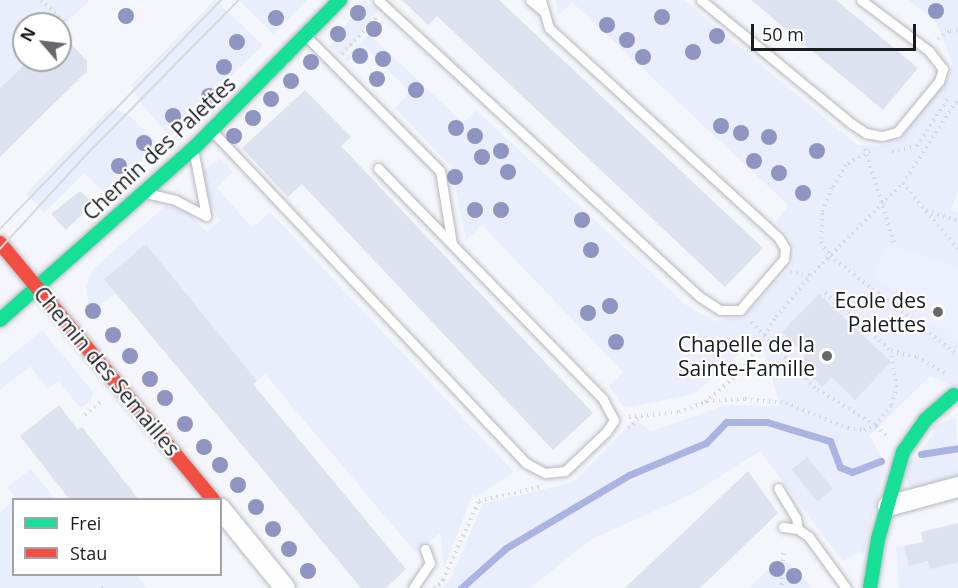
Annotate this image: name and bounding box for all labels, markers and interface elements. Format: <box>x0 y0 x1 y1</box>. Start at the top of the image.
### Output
north arrow <box>12 12 72 72</box>
scale bar <box>754 12 919 50</box>
text: 50 m <box>762 22 804 46</box>
text: N <box>15 24 41 45</box>
street label: Chemin des Palettes <box>78 71 240 225</box>
street label: Chemin des Semailles <box>29 281 185 461</box>
place label: Ecole des Palettes <box>834 287 926 337</box>
marker: Ecole des Palettes <box>931 305 945 319</box>
place label: Chapelle de la Sainte-Famille <box>678 331 815 381</box>
marker: Chapelle de la Sainte-Famille <box>820 349 834 363</box>
legend <box>12 498 222 576</box>
text: Frei <box>70 511 101 535</box>
text: Stau <box>70 541 107 565</box>

